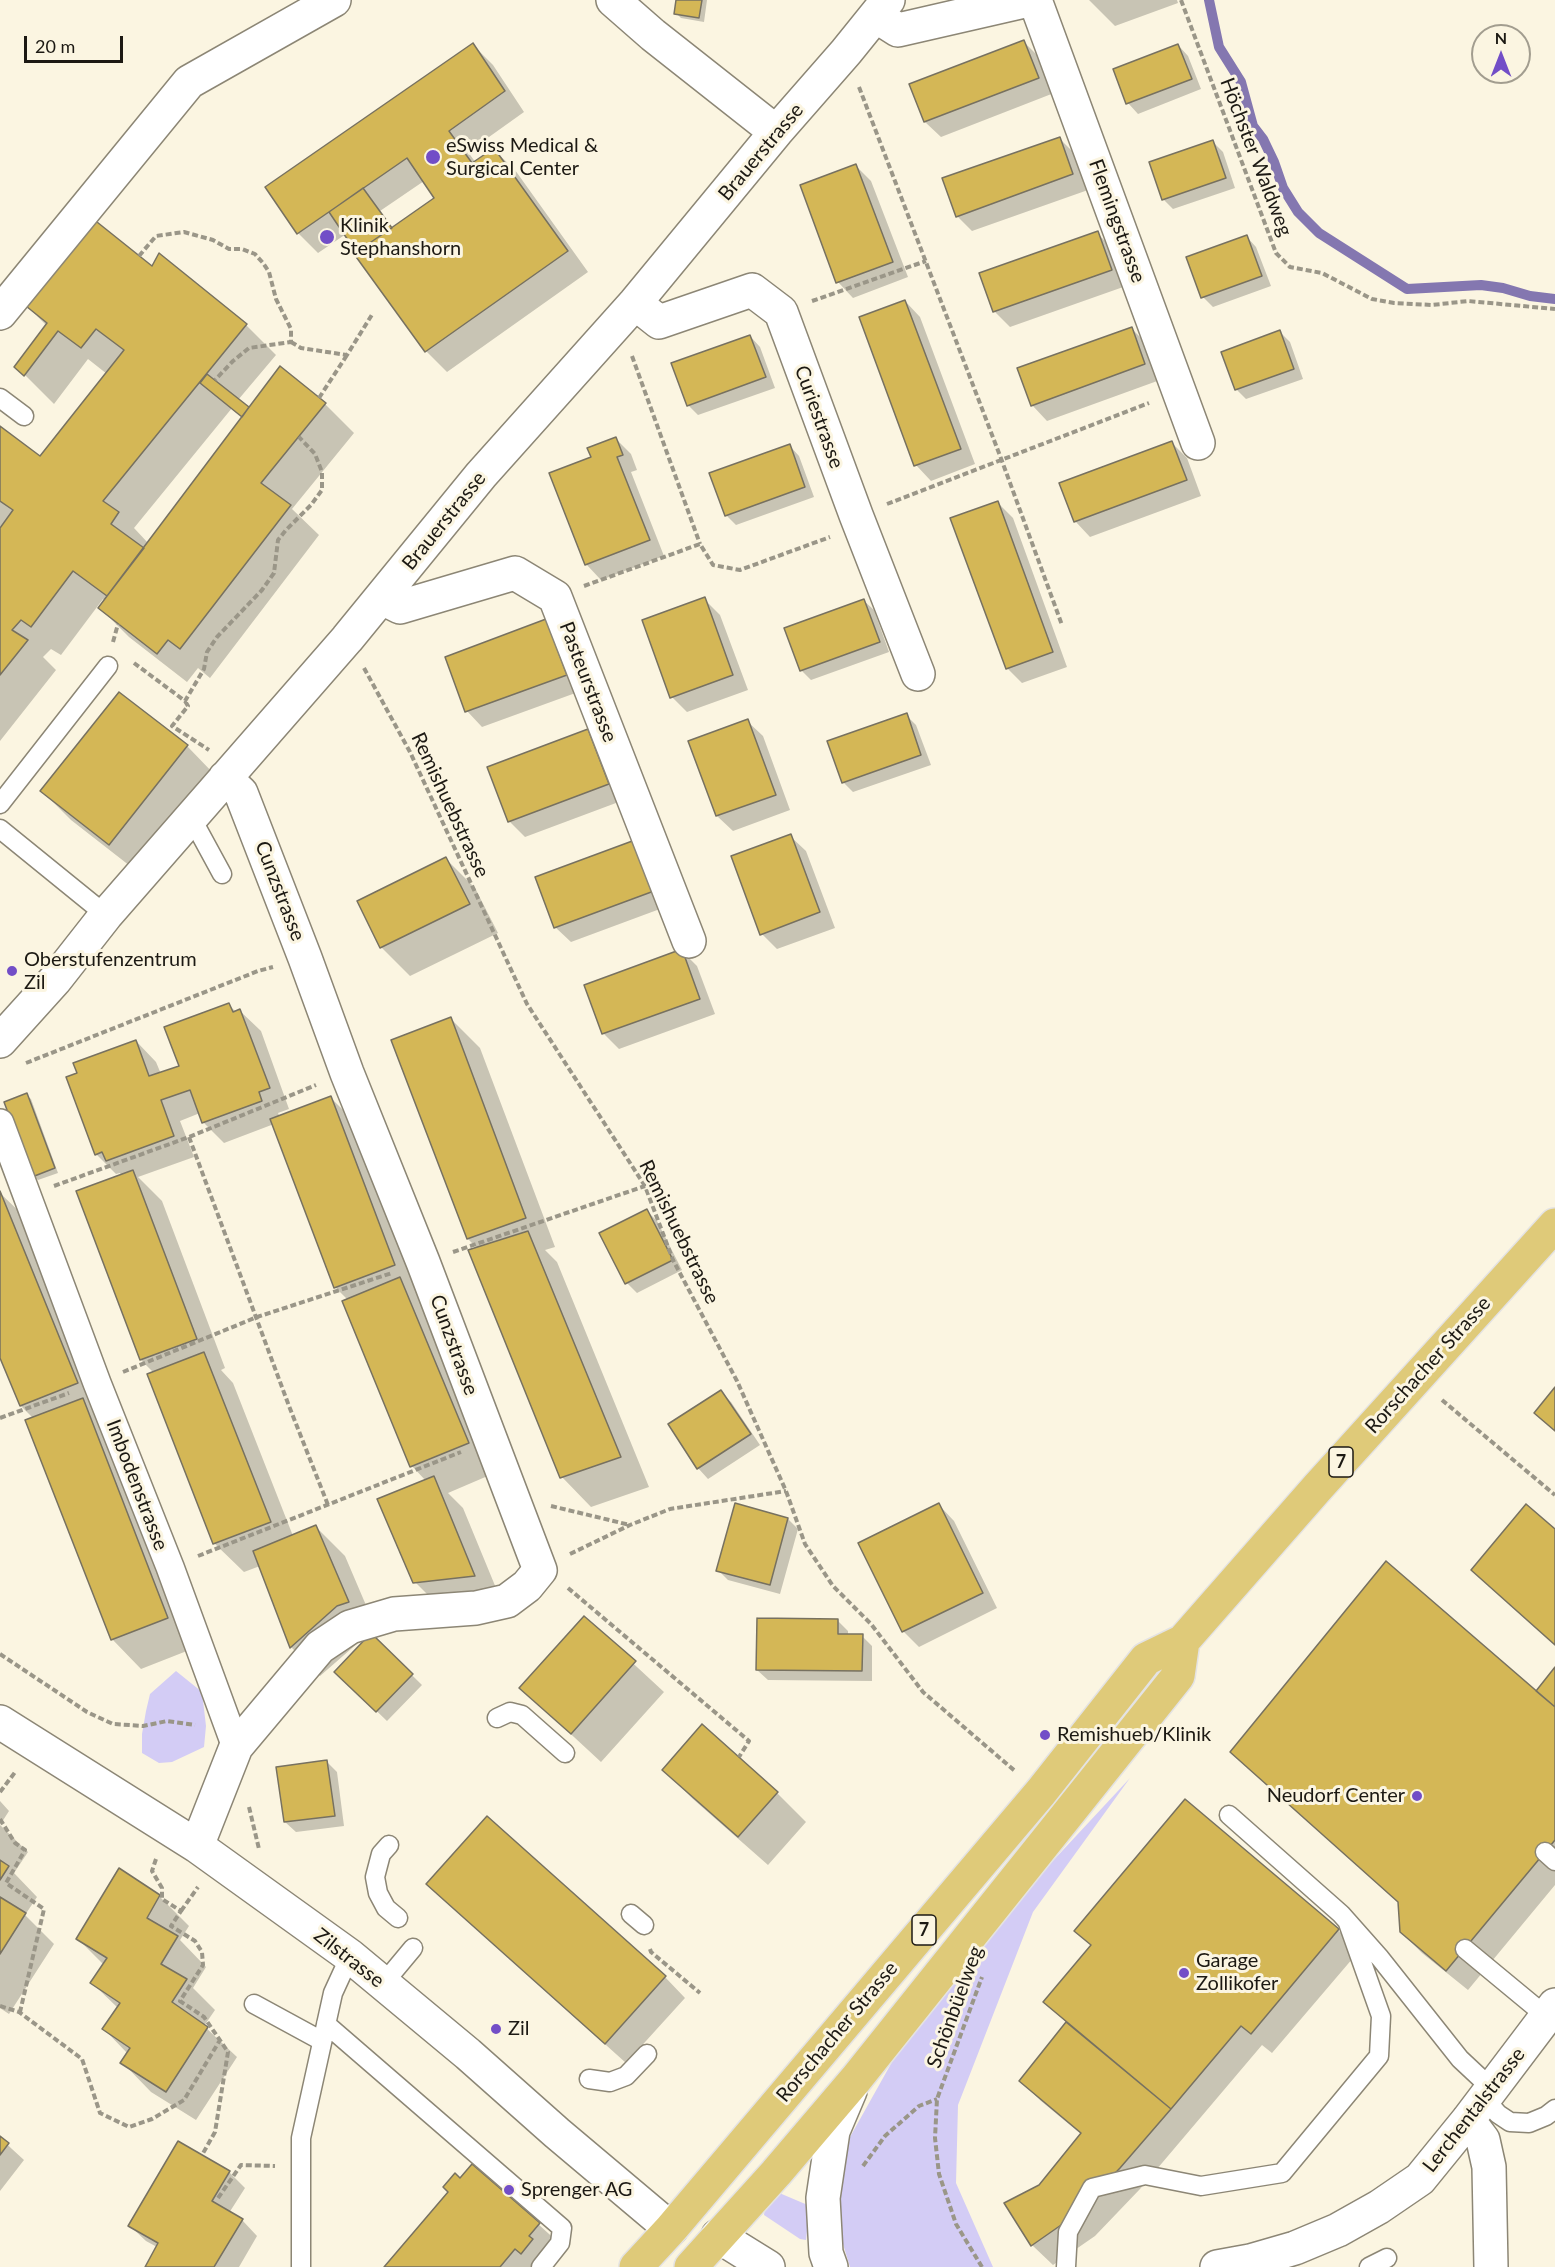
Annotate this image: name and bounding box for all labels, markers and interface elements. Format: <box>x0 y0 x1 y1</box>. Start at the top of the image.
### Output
scale bar <box>27 24 126 62</box>
north arrow <box>1471 24 1531 84</box>
text: N <box>1495 28 1507 47</box>
text: 20 m <box>35 35 75 57</box>
street label: Höchster Waldweg <box>1215 74 1297 240</box>
street label: Brauerstrasse <box>713 99 809 205</box>
place label: eSwiss Medical & Surgical Center <box>446 134 598 181</box>
marker: eSwiss Medical & Surgical Center <box>424 148 442 166</box>
street label: Flemingstrasse <box>1083 156 1151 286</box>
place label: Klinik Stephanshorn <box>340 214 461 261</box>
marker: Klinik Stephanshorn <box>318 228 336 246</box>
street label: Curiestrasse <box>789 362 849 472</box>
street label: Brauerstrasse <box>397 467 491 575</box>
street label: Pasteurstrasse <box>554 618 622 746</box>
street label: Remishuebstrasse <box>406 729 494 881</box>
street label: Cunzstrasse <box>250 838 310 944</box>
place label: Oberstufenzentrum Zil <box>24 948 197 995</box>
marker: Oberstufenzentrum Zil <box>5 964 19 978</box>
street label: Remishuebstrasse <box>634 1156 724 1308</box>
street label: Cunzstrasse <box>425 1291 483 1399</box>
street label: Rorschacher Strasse <box>1360 1292 1496 1438</box>
street label: Imbodenstrasse <box>101 1416 173 1554</box>
road number: 7 <box>1329 1447 1353 1477</box>
place label: Remishueb/Klinik <box>1057 1723 1211 1747</box>
marker: Remishueb/Klinik <box>1038 1728 1052 1742</box>
place label: Neudorf Center <box>1267 1784 1405 1808</box>
marker: Neudorf Center <box>1410 1789 1424 1803</box>
road number: 7 <box>912 1915 936 1945</box>
street label: Zilstrasse <box>309 1923 389 1993</box>
street label: Schönbüelweg <box>922 1943 988 2071</box>
place label: Garage Zollikofer <box>1196 1949 1278 1996</box>
street label: Rorschacher Strasse <box>771 1957 903 2107</box>
marker: Garage Zollikofer <box>1177 1966 1191 1980</box>
place label: Zil <box>508 2017 530 2041</box>
marker: Zil <box>489 2022 503 2036</box>
street label: Lerchentalstrasse <box>1418 2043 1530 2177</box>
place label: Sprenger AG <box>521 2178 632 2202</box>
marker: Sprenger AG <box>502 2183 516 2197</box>

